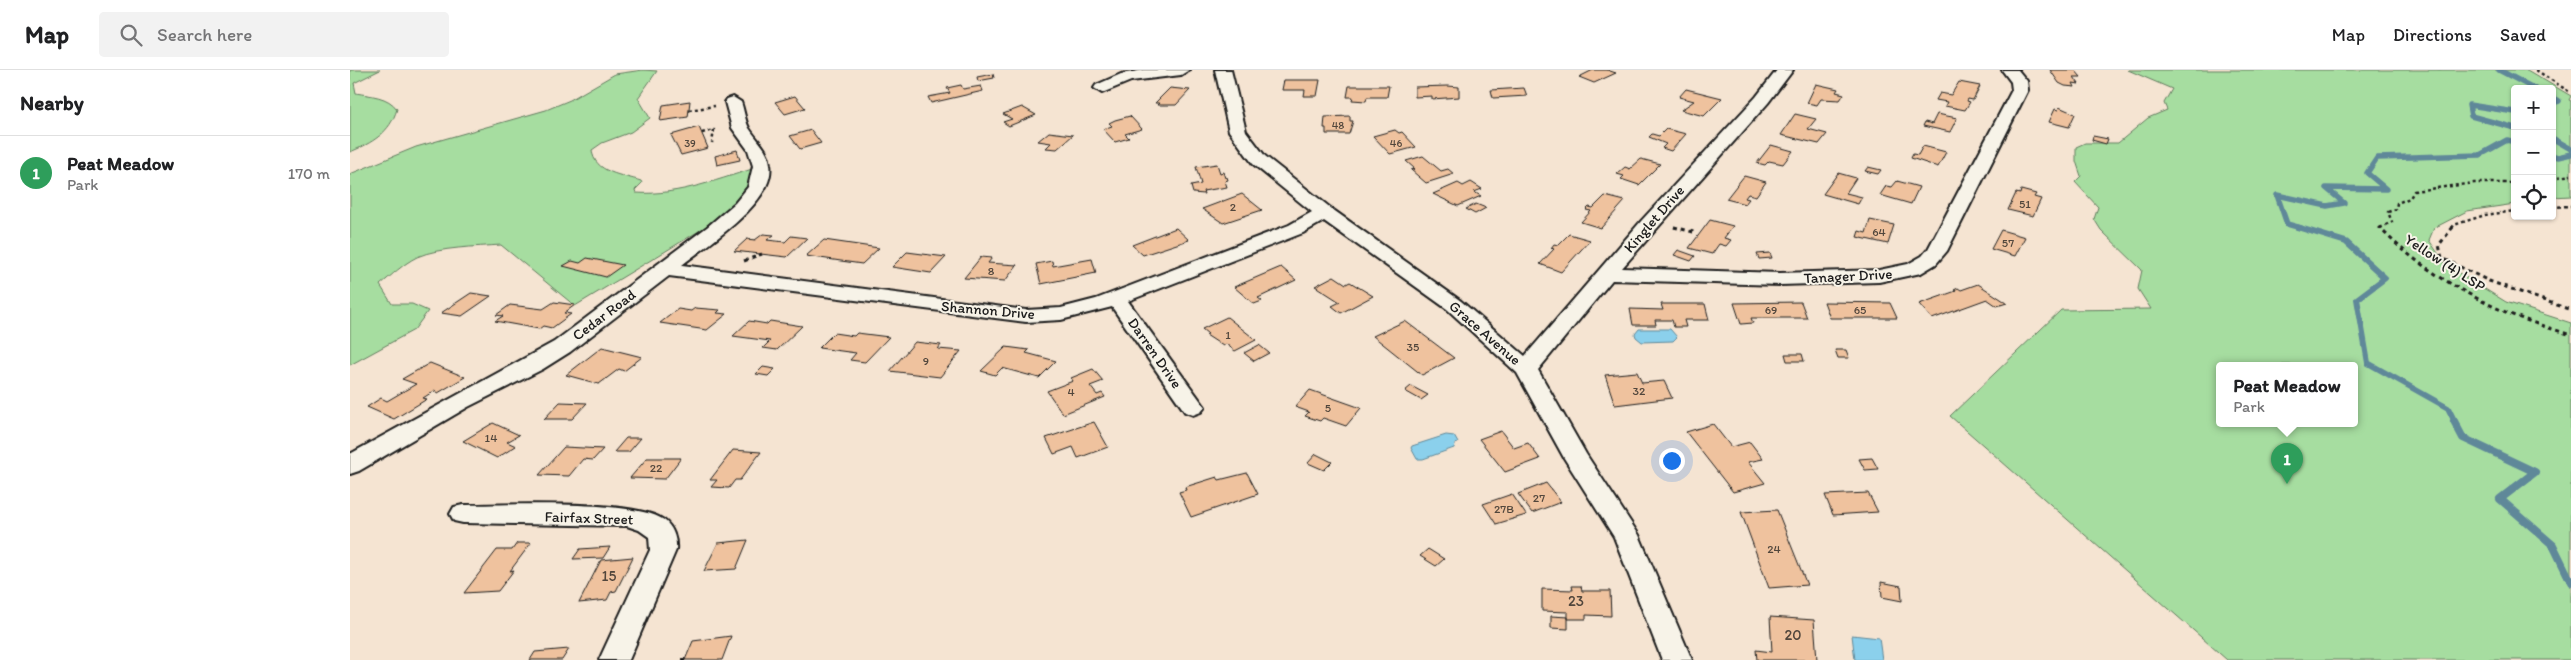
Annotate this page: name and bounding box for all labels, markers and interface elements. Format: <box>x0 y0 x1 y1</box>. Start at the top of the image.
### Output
search box <box>99 12 449 57</box>
text: Map <box>25 20 69 49</box>
icon: search <box>117 21 145 49</box>
text: Search here <box>157 23 252 46</box>
text: Map <box>2332 24 2365 46</box>
text: Directions <box>2393 24 2472 46</box>
text: Saved <box>2500 24 2546 46</box>
map controls <box>2511 85 2556 220</box>
button: + <box>2511 85 2556 130</box>
text: Nearby <box>20 90 84 115</box>
house number: 48 <box>1332 119 1344 132</box>
button: − <box>2511 130 2556 175</box>
house number: 39 <box>684 137 696 150</box>
house number: 46 <box>1390 137 1402 150</box>
text: Peat Meadow <box>67 152 174 175</box>
text: 1 <box>32 164 40 183</box>
text: 170 m <box>288 164 330 183</box>
text: Park <box>67 175 98 194</box>
button: locate <box>2511 175 2556 220</box>
street label: Kinglet Drive <box>1620 182 1688 256</box>
house number: 51 <box>2019 197 2031 211</box>
house number: 2 <box>1230 200 1237 214</box>
house number: 64 <box>1872 225 1886 239</box>
street label: Yellow (4) LSP <box>2401 230 2489 296</box>
house number: 57 <box>2002 236 2014 250</box>
house number: 8 <box>988 264 995 278</box>
street label: Tanager Drive <box>1803 265 1893 287</box>
street label: Cedar Road <box>569 285 639 345</box>
street label: Shannon Drive <box>941 297 1035 323</box>
street label: Grace Avenue <box>1445 297 1525 369</box>
house number: 69 <box>1765 303 1777 317</box>
house number: 65 <box>1854 303 1866 317</box>
street label: Darren Drive <box>1124 314 1186 392</box>
house number: 1 <box>1225 328 1231 342</box>
house number: 35 <box>1407 340 1419 354</box>
house number: 9 <box>923 354 929 368</box>
popup <box>2216 362 2358 427</box>
text: Peat Meadow <box>2233 374 2341 397</box>
house number: 32 <box>1633 384 1646 398</box>
house number: 4 <box>1067 385 1075 399</box>
text: Park <box>2233 397 2265 416</box>
house number: 5 <box>1325 401 1331 415</box>
house number: 14 <box>485 431 497 445</box>
pin: 1 <box>2271 443 2303 484</box>
your location <box>1659 448 1685 474</box>
house number: 22 <box>650 461 663 475</box>
house number: 27 <box>1533 491 1545 505</box>
house number: 27B <box>1494 502 1514 516</box>
street label: Fairfax Street <box>544 507 634 529</box>
house number: 24 <box>1767 542 1781 556</box>
house number: 15 <box>602 567 617 585</box>
house number: 23 <box>1568 592 1584 610</box>
house number: 20 <box>1784 626 1802 644</box>

